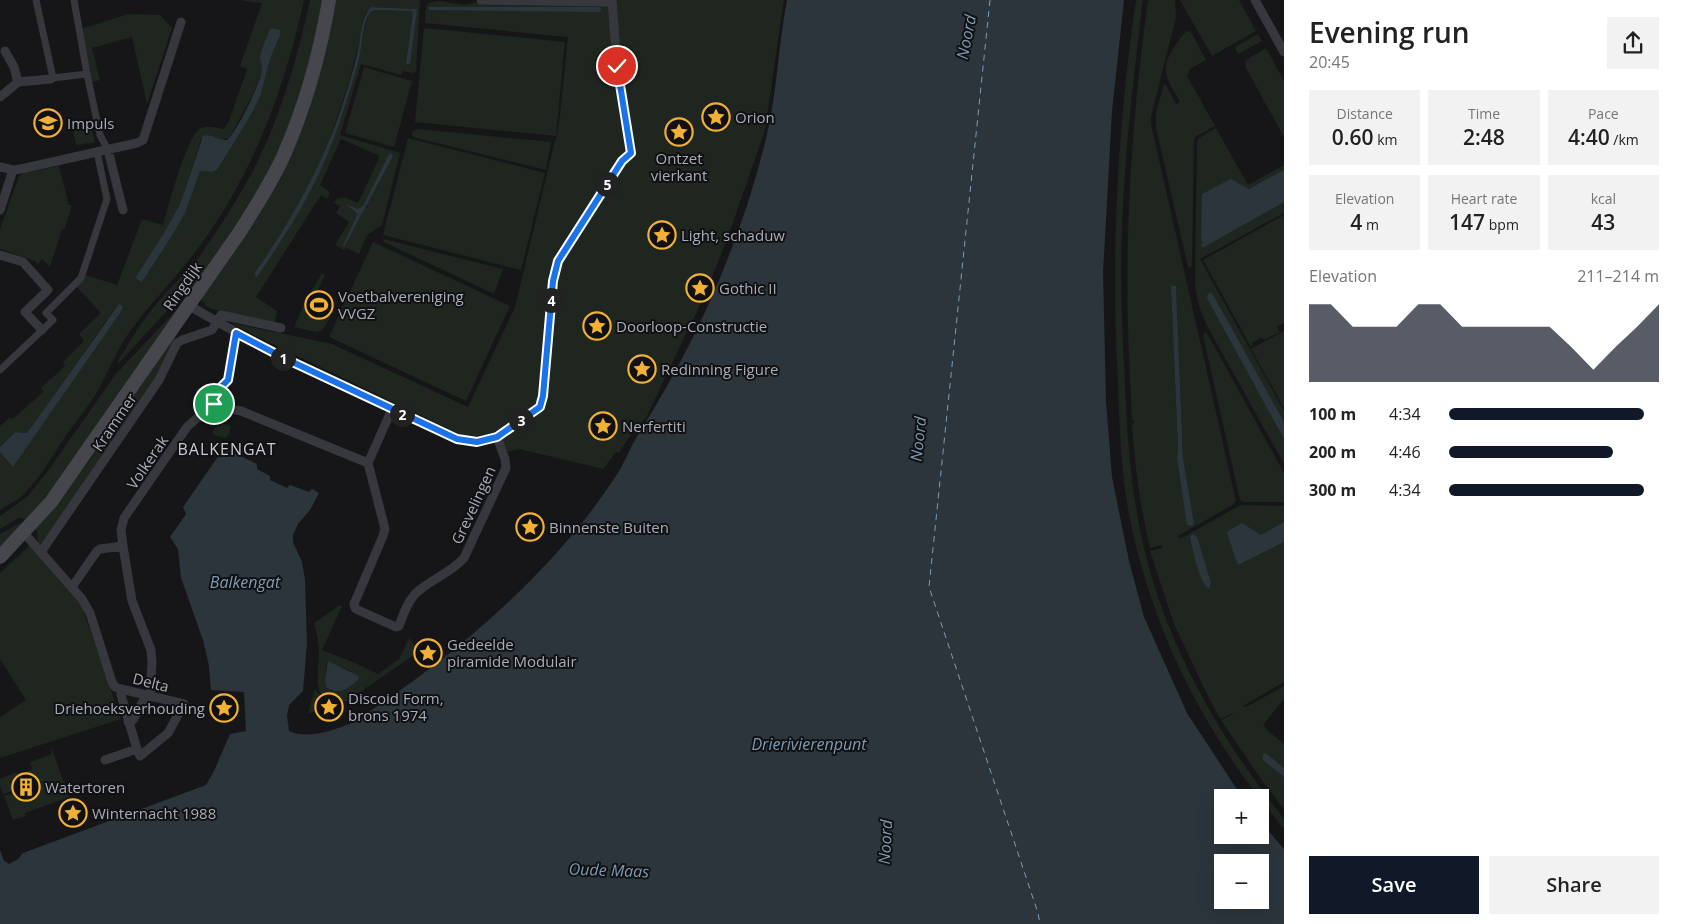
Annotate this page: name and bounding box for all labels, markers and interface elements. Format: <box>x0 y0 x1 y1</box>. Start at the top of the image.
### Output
water label: Noord <box>951 12 981 61</box>
text: Evening run <box>1309 13 1470 51</box>
button: share <box>1607 17 1659 69</box>
pin <box>596 45 638 87</box>
text: 20:45 <box>1309 51 1350 73</box>
icon: check <box>603 52 631 80</box>
place icon: Orion <box>701 102 731 132</box>
text: Distance <box>1337 104 1393 123</box>
text: Time <box>1468 104 1500 123</box>
text: Pace <box>1588 104 1619 123</box>
place label: Orion <box>735 107 775 127</box>
school or university icon: Impuls <box>33 108 63 138</box>
place label: Impuls <box>67 113 114 133</box>
place icon: Ontzet vierkant <box>664 117 694 147</box>
text: 0.60 <box>1332 123 1374 151</box>
text: 2:48 <box>1463 123 1505 151</box>
text: 4:40 <box>1568 123 1610 151</box>
text: km <box>1374 130 1398 149</box>
text: /km <box>1610 130 1639 149</box>
place label: Ontzet vierkant <box>651 148 707 185</box>
pin: 5 <box>594 172 620 196</box>
text: 5 <box>603 175 612 194</box>
text: Elevation <box>1335 189 1394 208</box>
text: Heart rate <box>1451 189 1517 208</box>
text: kcal <box>1591 189 1616 208</box>
text: 4 <box>1350 208 1362 236</box>
text: 147 <box>1449 208 1485 236</box>
text: 43 <box>1591 208 1615 236</box>
text: m <box>1362 215 1379 234</box>
text: bpm <box>1485 215 1519 234</box>
place icon: Light, schaduw <box>647 220 677 250</box>
place label: Light, schaduw <box>681 225 785 245</box>
street label: Ringdijk <box>158 258 206 314</box>
text: Elevation <box>1309 265 1377 287</box>
text: 211–214 m <box>1577 265 1659 287</box>
place icon: Gothic II <box>685 273 715 303</box>
place label: Gothic II <box>719 278 777 298</box>
place label: Voetbalvereniging VVGZ <box>338 286 464 323</box>
pin: 4 <box>538 288 564 312</box>
sports icon: Voetbalvereniging VVGZ <box>304 290 334 320</box>
text: 4 <box>547 291 556 310</box>
place icon: Doorloop-Constructie <box>582 311 612 341</box>
place label: Doorloop-Constructie <box>616 316 767 336</box>
pin: 1 <box>270 346 296 370</box>
text: 1 <box>279 349 288 368</box>
place icon: Redinning Figure <box>627 354 657 384</box>
place label: Redinning Figure <box>661 359 779 379</box>
pin <box>193 383 235 425</box>
street label: Krammer <box>87 389 141 455</box>
icon: arrive <box>200 390 228 418</box>
pin: 2 <box>390 402 414 426</box>
text: 100 m <box>1309 403 1356 425</box>
text: 4:34 <box>1389 403 1421 425</box>
text: 2 <box>398 405 407 424</box>
pin: 3 <box>508 408 534 432</box>
text: 3 <box>517 411 526 430</box>
place icon: Nerfertiti <box>588 411 618 441</box>
water label: Noord <box>905 415 931 462</box>
place label: Nerfertiti <box>622 416 686 436</box>
street label: Volkerak <box>122 431 172 493</box>
district label: BALKENGAT <box>177 438 277 460</box>
text: 200 m <box>1309 441 1356 463</box>
text: 4:46 <box>1389 441 1421 463</box>
street label: Grevelingen <box>446 463 500 547</box>
text: 300 m <box>1309 479 1356 501</box>
text: 4:34 <box>1389 479 1421 501</box>
place icon: Binnenste Buiten <box>515 512 545 542</box>
place label: Binnenste Buiten <box>549 517 669 537</box>
water label: Balkengat <box>210 571 281 593</box>
place label: Gedeelde piramide Modulair <box>447 634 577 671</box>
place icon: Gedeelde piramide Modulair <box>413 638 443 668</box>
street label: Delta <box>131 668 171 696</box>
place label: Discoid Form, brons 1974 <box>348 688 444 725</box>
place icon: Discoid Form, brons 1974 <box>314 692 344 722</box>
place icon: Driehoeksverhouding <box>209 693 239 723</box>
place label: Driehoeksverhouding <box>54 698 205 718</box>
water label: Drierivierenpunt <box>751 733 867 755</box>
building icon: Watertoren <box>11 772 41 802</box>
place label: Watertoren <box>45 777 125 797</box>
map controls <box>1214 789 1269 909</box>
button: + <box>1214 789 1269 844</box>
place icon: Winternacht 1988 <box>58 798 88 828</box>
place label: Winternacht 1988 <box>92 803 216 823</box>
water label: Noord <box>873 818 897 865</box>
button: − <box>1214 854 1269 909</box>
button: Save <box>1309 856 1479 914</box>
button: Share <box>1489 856 1659 914</box>
water label: Oude Maas <box>568 858 650 882</box>

